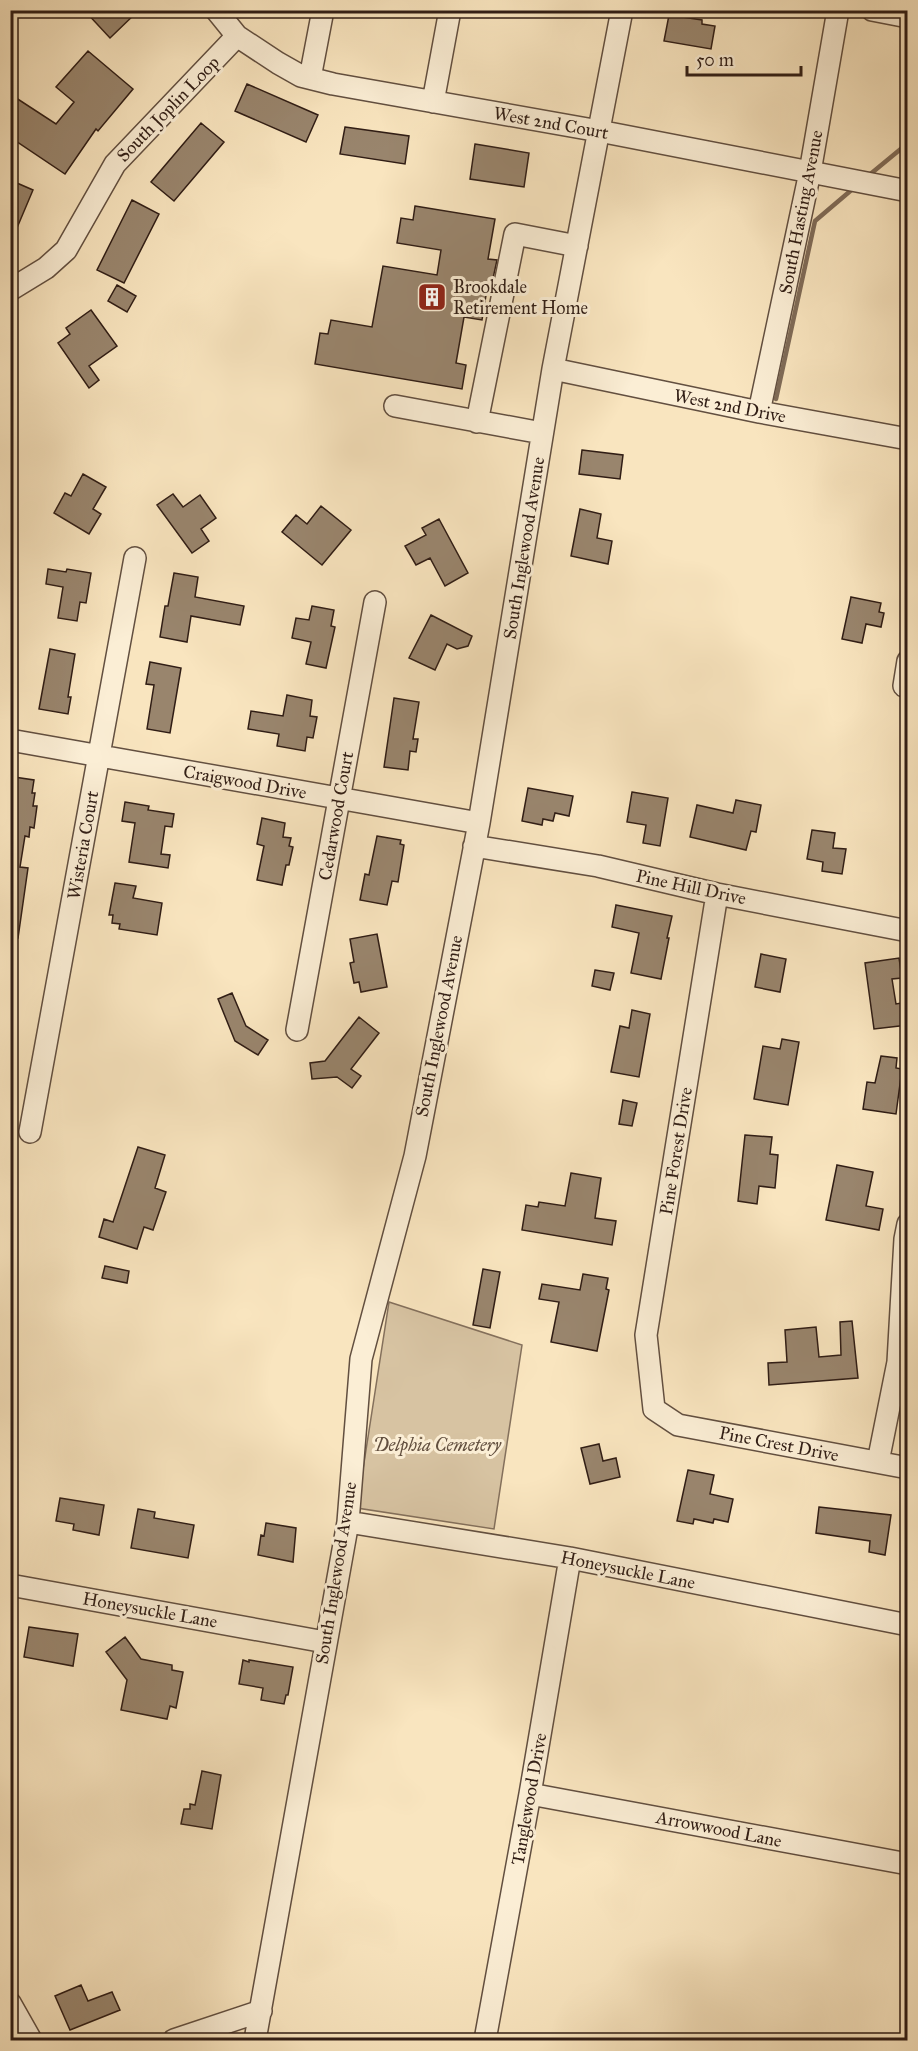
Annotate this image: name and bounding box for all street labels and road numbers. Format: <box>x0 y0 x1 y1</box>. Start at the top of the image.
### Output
street label: South Joplin Loop <box>112 52 225 167</box>
street label: West 2nd Court <box>492 102 611 144</box>
street label: South Hasting Avenue <box>774 128 829 296</box>
street label: West 2nd Drive <box>672 384 788 428</box>
street label: South Inglewood Avenue <box>499 455 550 641</box>
street label: Cedarwood Court <box>314 749 358 882</box>
street label: Craigwood Drive <box>181 760 308 805</box>
street label: Wisteria Court <box>63 788 103 901</box>
street label: Pine Hill Drive <box>634 865 748 909</box>
street label: South Inglewood Avenue <box>411 933 468 1119</box>
street label: Pine Forest Drive <box>655 1085 697 1217</box>
street label: Pine Crest Drive <box>717 1422 841 1466</box>
street label: South Inglewood Avenue <box>311 1480 362 1666</box>
street label: Honeysuckle Lane <box>559 1546 697 1594</box>
street label: Honeysuckle Lane <box>81 1587 219 1633</box>
street label: Tanglewood Drive <box>507 1731 552 1867</box>
street label: Arrowwood Lane <box>653 1806 784 1852</box>

